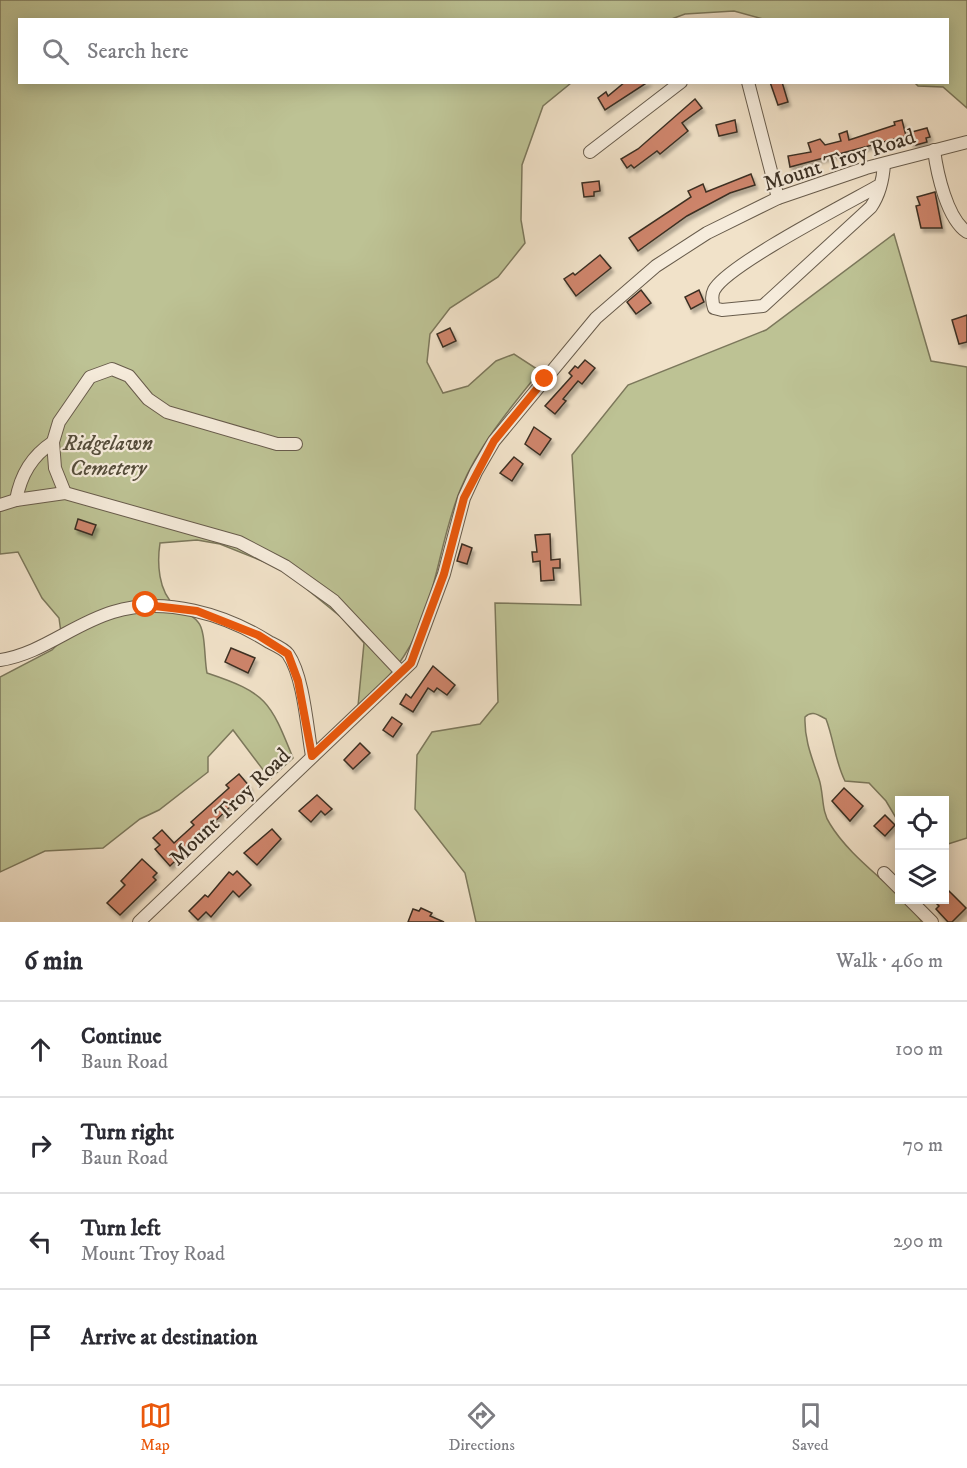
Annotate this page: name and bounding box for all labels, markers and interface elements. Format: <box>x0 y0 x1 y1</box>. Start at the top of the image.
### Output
search box <box>18 18 949 84</box>
icon: search <box>39 35 72 68</box>
text: Search here <box>87 38 189 65</box>
street label: Mount Troy Road <box>760 123 919 198</box>
route end <box>531 365 557 391</box>
park label: Ridgelawn Cemetery <box>62 430 153 482</box>
route start <box>132 591 158 617</box>
street label: Mount Troy Road <box>164 742 296 872</box>
map controls <box>895 796 949 904</box>
button: locate <box>895 796 949 850</box>
button: layers <box>895 850 949 904</box>
text: 6 min <box>24 945 83 978</box>
text: Walk · 460 m <box>836 949 943 974</box>
text: Continue <box>81 1023 162 1050</box>
icon: ahead <box>24 1033 57 1066</box>
text: 100 m <box>895 1037 943 1062</box>
text: Baun Road <box>81 1050 168 1075</box>
text: Turn right <box>81 1119 174 1146</box>
icon: right <box>24 1129 57 1162</box>
text: 70 m <box>902 1133 943 1158</box>
text: Baun Road <box>81 1146 168 1171</box>
text: Turn left <box>81 1215 161 1242</box>
icon: left <box>24 1225 57 1258</box>
text: 290 m <box>893 1229 943 1254</box>
text: Mount Troy Road <box>81 1242 225 1267</box>
icon: arrive <box>24 1321 57 1354</box>
text: Arrive at destination <box>81 1324 258 1351</box>
tab: Map <box>139 1399 172 1455</box>
tab: Directions <box>449 1399 515 1455</box>
tab: Saved <box>792 1399 829 1455</box>

